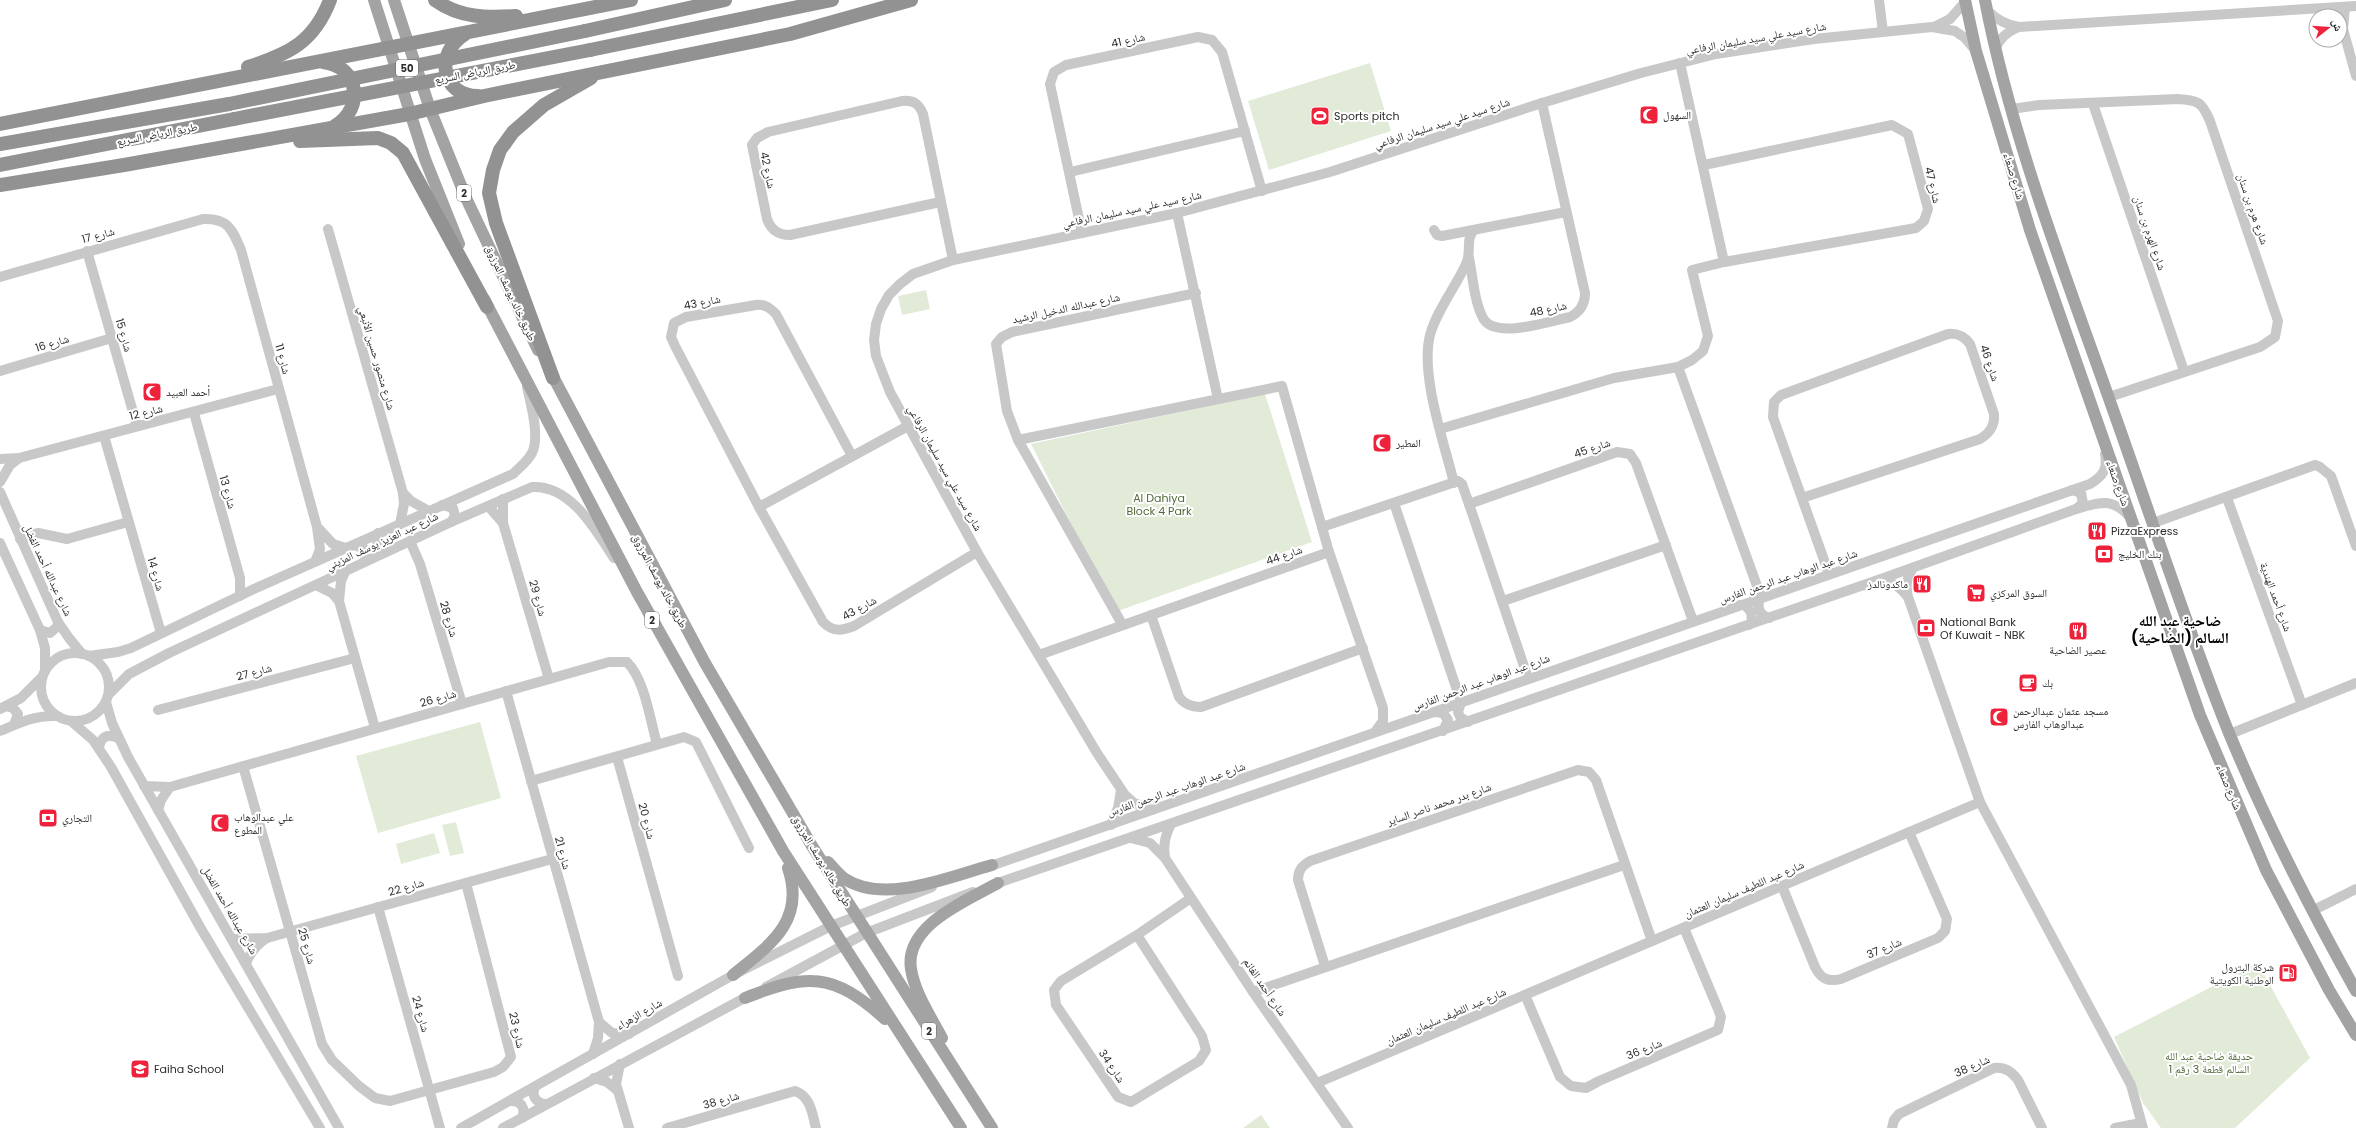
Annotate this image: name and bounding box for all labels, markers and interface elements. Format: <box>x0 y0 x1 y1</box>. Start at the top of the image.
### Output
north arrow <box>2308 8 2348 48</box>
text: ش <box>2328 17 2347 33</box>
street label: شارع سيد علي سيد سليمان الرفاعي <box>1685 18 1827 59</box>
street label: شارع 41 <box>1110 29 1146 51</box>
street label: طريق الرياض السريع <box>433 56 517 88</box>
road number: 50 <box>396 60 418 76</box>
street label: شارع سيد علي سيد سليمان الرفاعي <box>1372 93 1512 153</box>
mosque icon: السهول <box>1638 104 1660 126</box>
sports icon: Sports pitch <box>1309 105 1331 127</box>
place label: السهول <box>1663 107 1691 123</box>
place label: Sports pitch <box>1334 108 1400 124</box>
street label: طريق الرياض السريع <box>115 118 199 150</box>
street label: شارع 42 <box>756 150 780 190</box>
street label: شارع صنعاء <box>1999 151 2029 201</box>
street label: شارع 47 <box>1921 165 1945 205</box>
street label: شارع هرم بن سنان <box>2233 171 2273 247</box>
road number: 2 <box>457 185 471 201</box>
street label: شارع سيد علي سيد سليمان الرفاعي <box>1061 186 1203 232</box>
street label: شارع الهرم بن سنان <box>2130 194 2170 272</box>
street label: شارع 17 <box>80 223 116 247</box>
street label: طريق خالد يوسف المرزوق <box>482 242 540 344</box>
street label: شارع عبدالله الدخيل الرشيد <box>1011 289 1121 327</box>
street label: شارع 43 <box>682 291 722 313</box>
street label: شارع 48 <box>1528 297 1568 321</box>
street label: شارع منصور حسين الأنبعي <box>354 304 399 412</box>
street label: شارع 15 <box>112 316 136 354</box>
street label: شارع 16 <box>33 330 71 356</box>
street label: شارع 11 <box>271 342 295 376</box>
street label: شارع 46 <box>1976 343 2004 383</box>
mosque icon: أحمد العبيد <box>141 381 163 403</box>
place label: أحمد العبيد <box>166 384 210 400</box>
street label: شارع 12 <box>128 400 164 424</box>
street label: شارع سيد علي سيد سليمان الرفاعي <box>903 402 986 534</box>
mosque icon: المطير <box>1371 432 1393 454</box>
street label: شارع 45 <box>1572 434 1612 462</box>
place label: المطير <box>1395 435 1421 451</box>
street label: شارع صنعاء <box>2102 458 2134 508</box>
street label: شارع 13 <box>216 474 240 510</box>
park label: Al Dahiya Block 4 Park <box>1126 490 1192 519</box>
street label: شارع عبد العزيز يوسف المزيني <box>323 508 441 575</box>
restaurant icon: PizzaExpress <box>2086 520 2108 542</box>
street label: شارع عبدالله أحمد الفضل <box>20 521 76 619</box>
place label: PizzaExpress <box>2111 523 2179 539</box>
street label: طريق خالد يوسف المرزوق <box>628 531 692 631</box>
street label: شارع 44 <box>1264 541 1304 569</box>
bank icon: بنك الخليج <box>2093 543 2115 565</box>
street label: شارع عبد الوهاب عبد الرحمن الفارس <box>1717 545 1859 607</box>
place label: بنك الخليج <box>2118 546 2162 562</box>
street label: شارع 14 <box>144 555 168 593</box>
street label: شارع أحمد الهندية <box>2256 560 2296 634</box>
restaurant icon: ماكدونالدز <box>1911 573 1933 595</box>
place label: ماكدونالدز <box>1867 576 1908 592</box>
street label: شارع 29 <box>525 578 551 618</box>
supermarket icon: السوق المركزي <box>1965 582 1987 604</box>
place label: السوق المركزي <box>1990 585 2047 602</box>
street label: شارع 43 <box>839 592 879 624</box>
street label: شارع 28 <box>436 599 462 639</box>
district label: ضاحية عبد الله السالم (الضاحية) <box>2131 610 2229 648</box>
road number: 2 <box>645 612 659 628</box>
place label: National Bank Of Kuwait - NBK <box>1940 614 2025 643</box>
bank icon: National Bank Of Kuwait - NBK <box>1915 617 1937 639</box>
restaurant icon: عصير الضاحية <box>2067 620 2089 642</box>
place label: عصير الضاحية <box>2049 642 2107 658</box>
street label: شارع عبد الوهاب عبد الرحمن الفارس <box>1410 650 1552 714</box>
street label: شارع 27 <box>234 660 274 684</box>
cafe icon: بك <box>2017 672 2039 694</box>
place label: بك <box>2042 675 2053 691</box>
street label: شارع 26 <box>418 685 458 711</box>
place label: مسجد عثمان عبدالرحمن عبدالوهاب الفارس <box>2013 703 2108 732</box>
mosque icon: مسجد عثمان عبدالرحمن عبدالوهاب الفارس <box>1988 706 2010 728</box>
street label: شارع عبد الوهاب عبد الرحمن الفارس <box>1105 758 1247 820</box>
street label: شارع صنعاء <box>2212 762 2246 812</box>
street label: شارع بدر محمد ناصر الساير <box>1384 779 1493 830</box>
street label: شارع 20 <box>634 801 660 841</box>
bank icon: التجاري <box>37 807 59 829</box>
place label: علي عبدالوهاب المطوع <box>234 809 294 838</box>
place label: التجاري <box>62 810 92 827</box>
mosque icon: علي عبدالوهاب المطوع <box>209 812 231 834</box>
street label: طريق خالد يوسف المرزوق <box>788 812 856 910</box>
street label: شارع 21 <box>551 835 575 871</box>
street label: شارع عبد اللطيف سليمان العثمان <box>1681 856 1807 922</box>
street label: شارع عبدالله أحمد الفضل <box>198 863 262 957</box>
street label: شارع 22 <box>386 874 426 900</box>
street label: شارع 25 <box>294 926 320 966</box>
street label: شارع 37 <box>1864 934 1904 962</box>
street label: شارع أحمد الغانم <box>1240 955 1290 1019</box>
place label: شركة البترول الوطنية الكويتية <box>2210 959 2274 988</box>
fuel station icon: شركة البترول الوطنية الكويتية <box>2277 962 2299 984</box>
street label: شارع عبد اللطيف سليمان العثمان <box>1383 983 1509 1049</box>
street label: شارع 24 <box>408 994 434 1034</box>
street label: شارع الزهراء <box>613 994 665 1034</box>
street label: شارع 23 <box>505 1010 529 1050</box>
road number: 2 <box>922 1023 936 1039</box>
street label: شارع 36 <box>1624 1035 1664 1063</box>
street label: شارع 34 <box>1095 1046 1129 1086</box>
park label: حديقة ضاحية عبد الله السالم قطعة 3 رقم 1 <box>2165 1048 2253 1077</box>
street label: شارع 38 <box>1952 1051 1992 1081</box>
school or university icon: Faiha School <box>129 1058 151 1080</box>
place label: Faiha School <box>154 1061 224 1077</box>
street label: شارع 38 <box>701 1087 741 1113</box>

